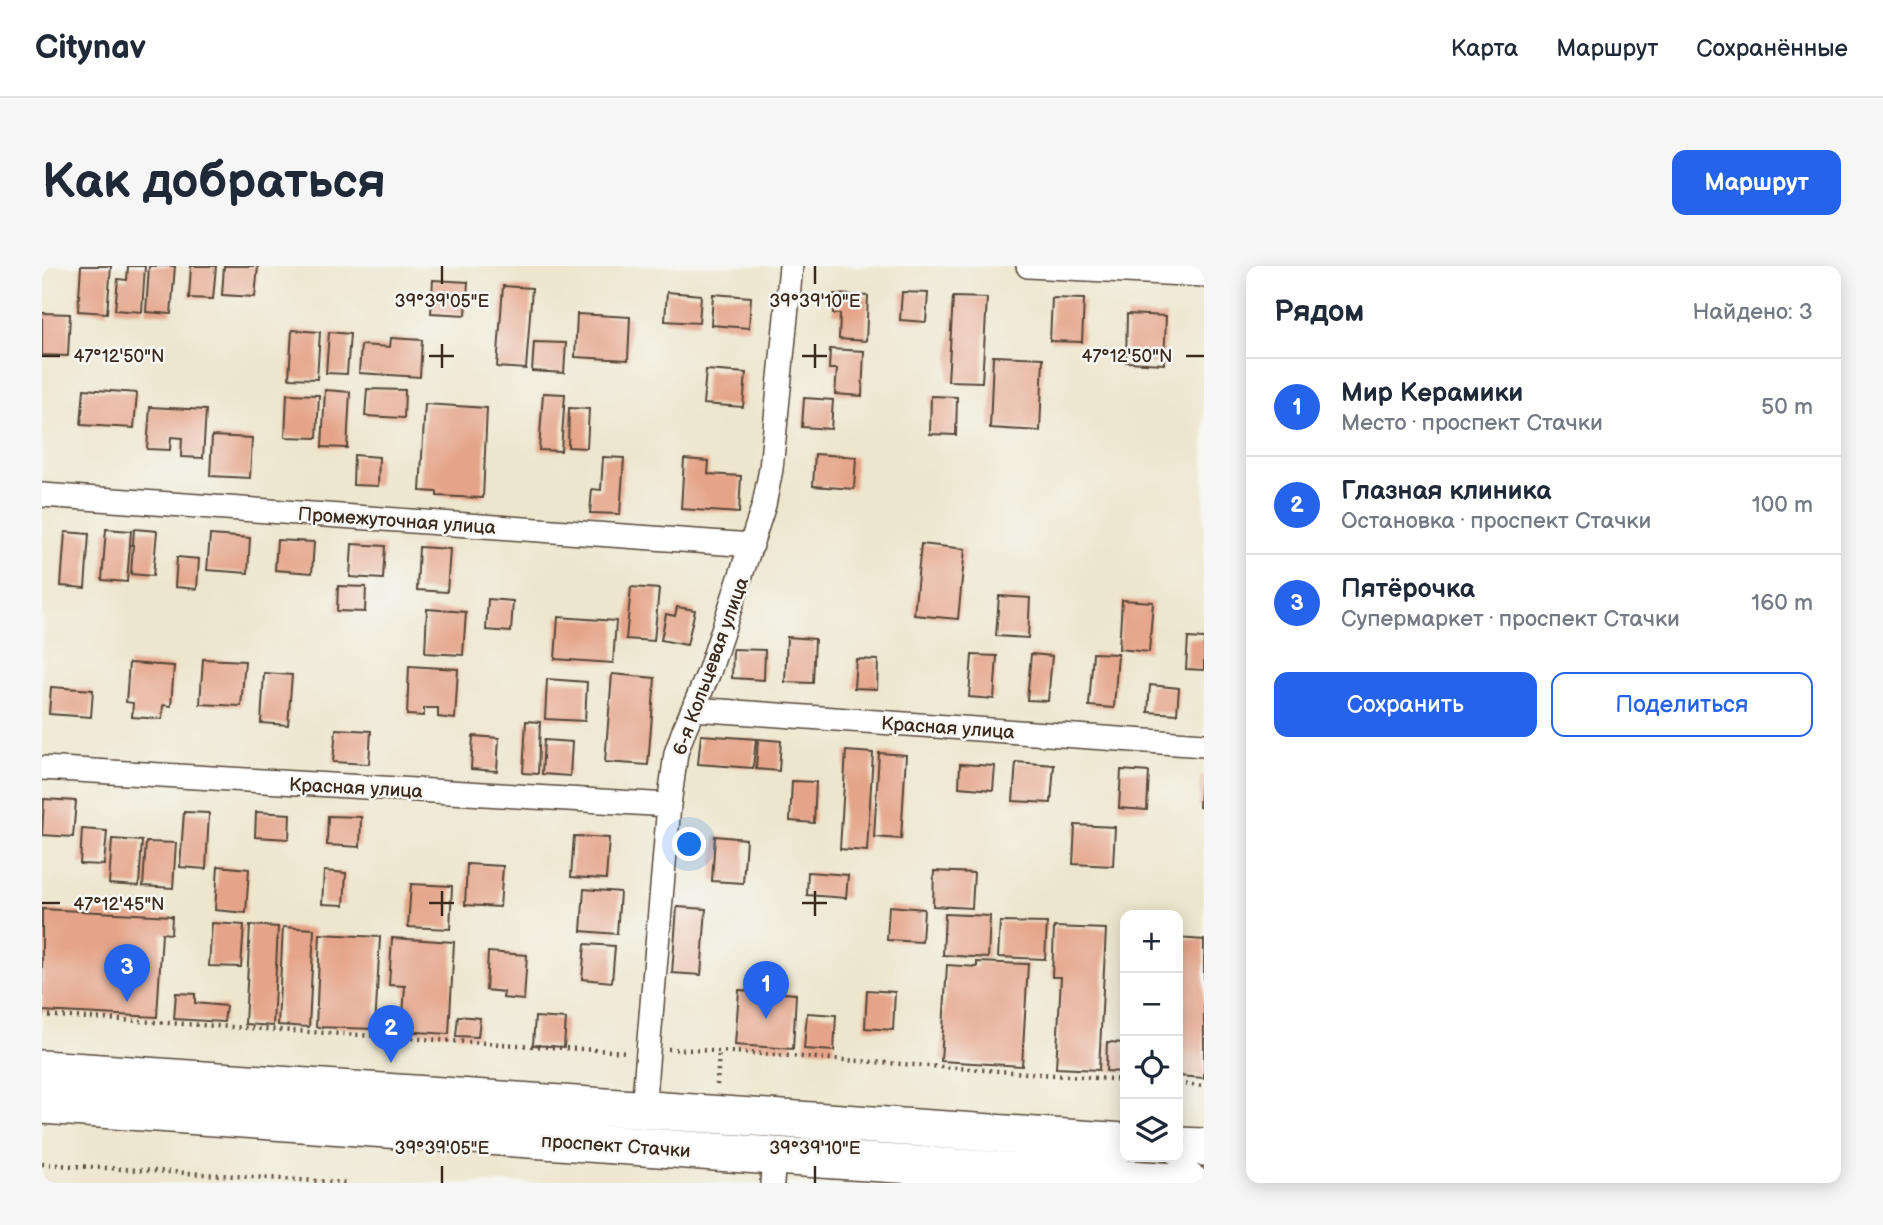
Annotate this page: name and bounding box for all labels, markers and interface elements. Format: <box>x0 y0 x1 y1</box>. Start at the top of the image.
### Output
text: Citynav <box>35 28 146 68</box>
text: Карта <box>1451 34 1518 63</box>
text: Маршрут <box>1556 34 1658 63</box>
text: Сохранённые <box>1696 34 1848 63</box>
button: Маршрут <box>1672 150 1841 215</box>
text: Как добраться <box>42 153 386 212</box>
text: 39°39'05"E <box>395 291 490 312</box>
text: 39°39'10"E <box>769 291 861 312</box>
text: Рядом <box>1274 294 1364 330</box>
text: Найдено: 3 <box>1692 298 1813 326</box>
text: 47°12'50"N <box>74 346 164 367</box>
text: 47°12'50"N <box>1082 346 1172 367</box>
text: Мир Керамики <box>1341 378 1523 409</box>
text: 1 <box>1292 393 1302 421</box>
text: 50 m <box>1761 393 1813 421</box>
text: Место · проспект Стачки <box>1341 409 1603 437</box>
text: Глазная клиника <box>1341 476 1551 507</box>
text: 2 <box>1290 491 1304 519</box>
text: 100 m <box>1752 491 1813 519</box>
street label: Промежуточная улица <box>297 503 497 540</box>
text: Остановка · проспект Стачки <box>1341 507 1651 535</box>
street label: 6-я Кольцевая улица <box>669 574 754 759</box>
text: Пятёрочка <box>1341 574 1475 605</box>
text: 3 <box>1290 589 1304 617</box>
text: 160 m <box>1751 589 1813 617</box>
text: Супермаркет · проспект Стачки <box>1341 605 1680 633</box>
button: Сохранить <box>1274 672 1537 737</box>
button: Поделиться <box>1551 672 1813 737</box>
street label: Красная улица <box>880 712 1015 745</box>
street label: Красная улица <box>289 774 423 803</box>
your location <box>672 827 706 861</box>
text: 47°12'45"N <box>73 894 165 915</box>
map controls <box>1120 910 1183 1162</box>
button: + <box>1120 910 1183 973</box>
pin: 3 <box>104 944 150 1002</box>
pin: 1 <box>743 961 789 1019</box>
button: − <box>1120 973 1183 1036</box>
pin: 2 <box>368 1005 414 1063</box>
button: locate <box>1120 1036 1183 1099</box>
button: layers <box>1120 1099 1183 1162</box>
street label: проспект Стачки <box>540 1130 691 1163</box>
text: 39°39'05"E <box>395 1138 490 1159</box>
text: 39°39'10"E <box>769 1138 861 1159</box>

